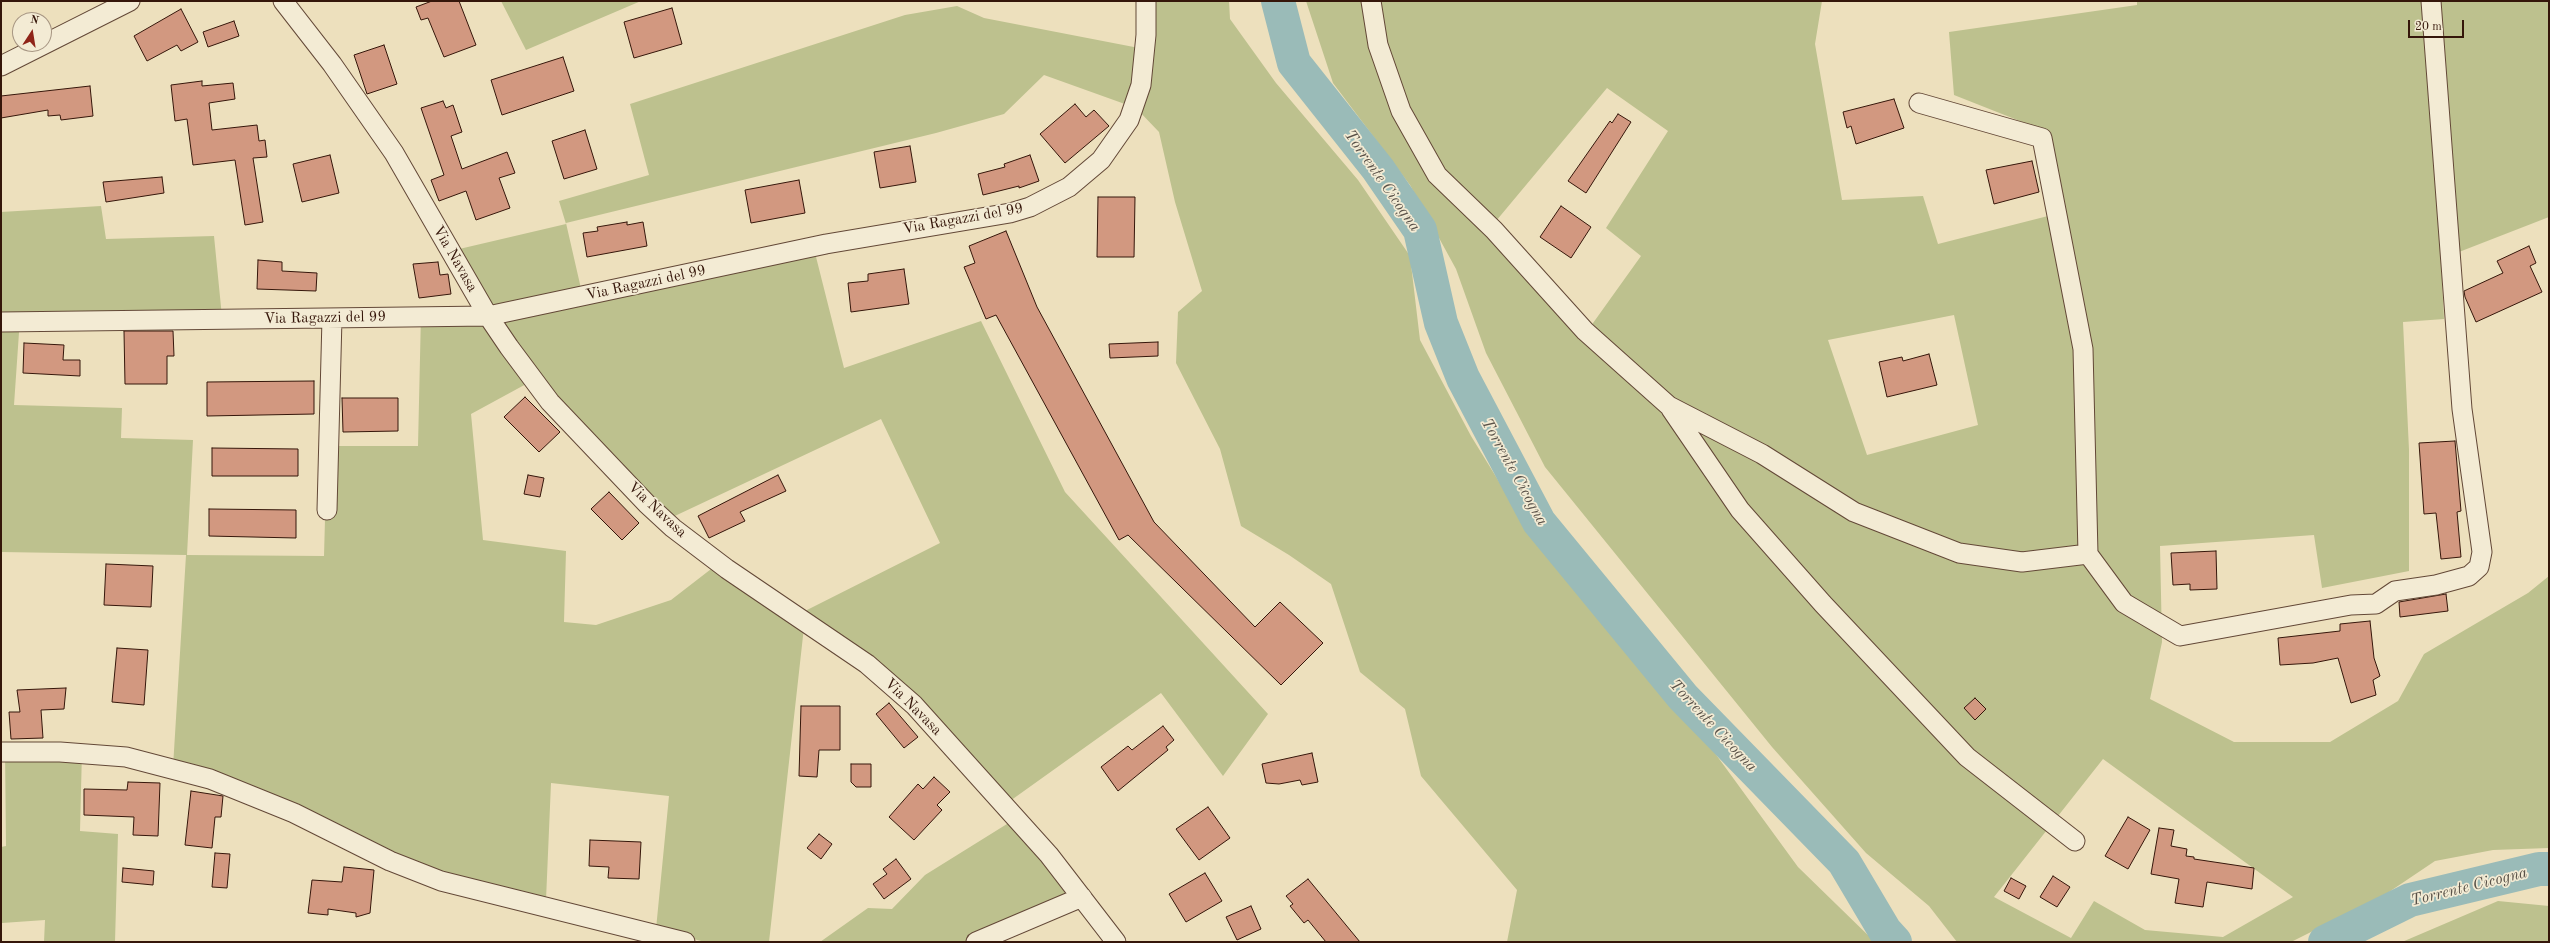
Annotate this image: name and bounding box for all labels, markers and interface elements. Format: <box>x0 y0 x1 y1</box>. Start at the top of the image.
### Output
north arrow <box>12 12 52 52</box>
scale bar <box>2410 12 2466 38</box>
text: N <box>29 14 40 27</box>
text: 20 m <box>2415 21 2442 33</box>
water label: Torrente Cicogna <box>1340 126 1424 236</box>
street label: Via Ragazzi del 99 <box>901 200 1025 238</box>
street label: Via Navasa <box>429 223 481 295</box>
street label: Via Ragazzi del 99 <box>584 262 708 304</box>
street label: Via Ragazzi del 99 <box>264 308 386 328</box>
water label: Torrente Cicogna <box>1477 415 1551 529</box>
street label: Via Navasa <box>624 478 690 542</box>
street label: Via Navasa <box>881 675 945 739</box>
water label: Torrente Cicogna <box>1665 676 1761 776</box>
water label: Torrente Cicogna <box>2409 863 2529 911</box>

